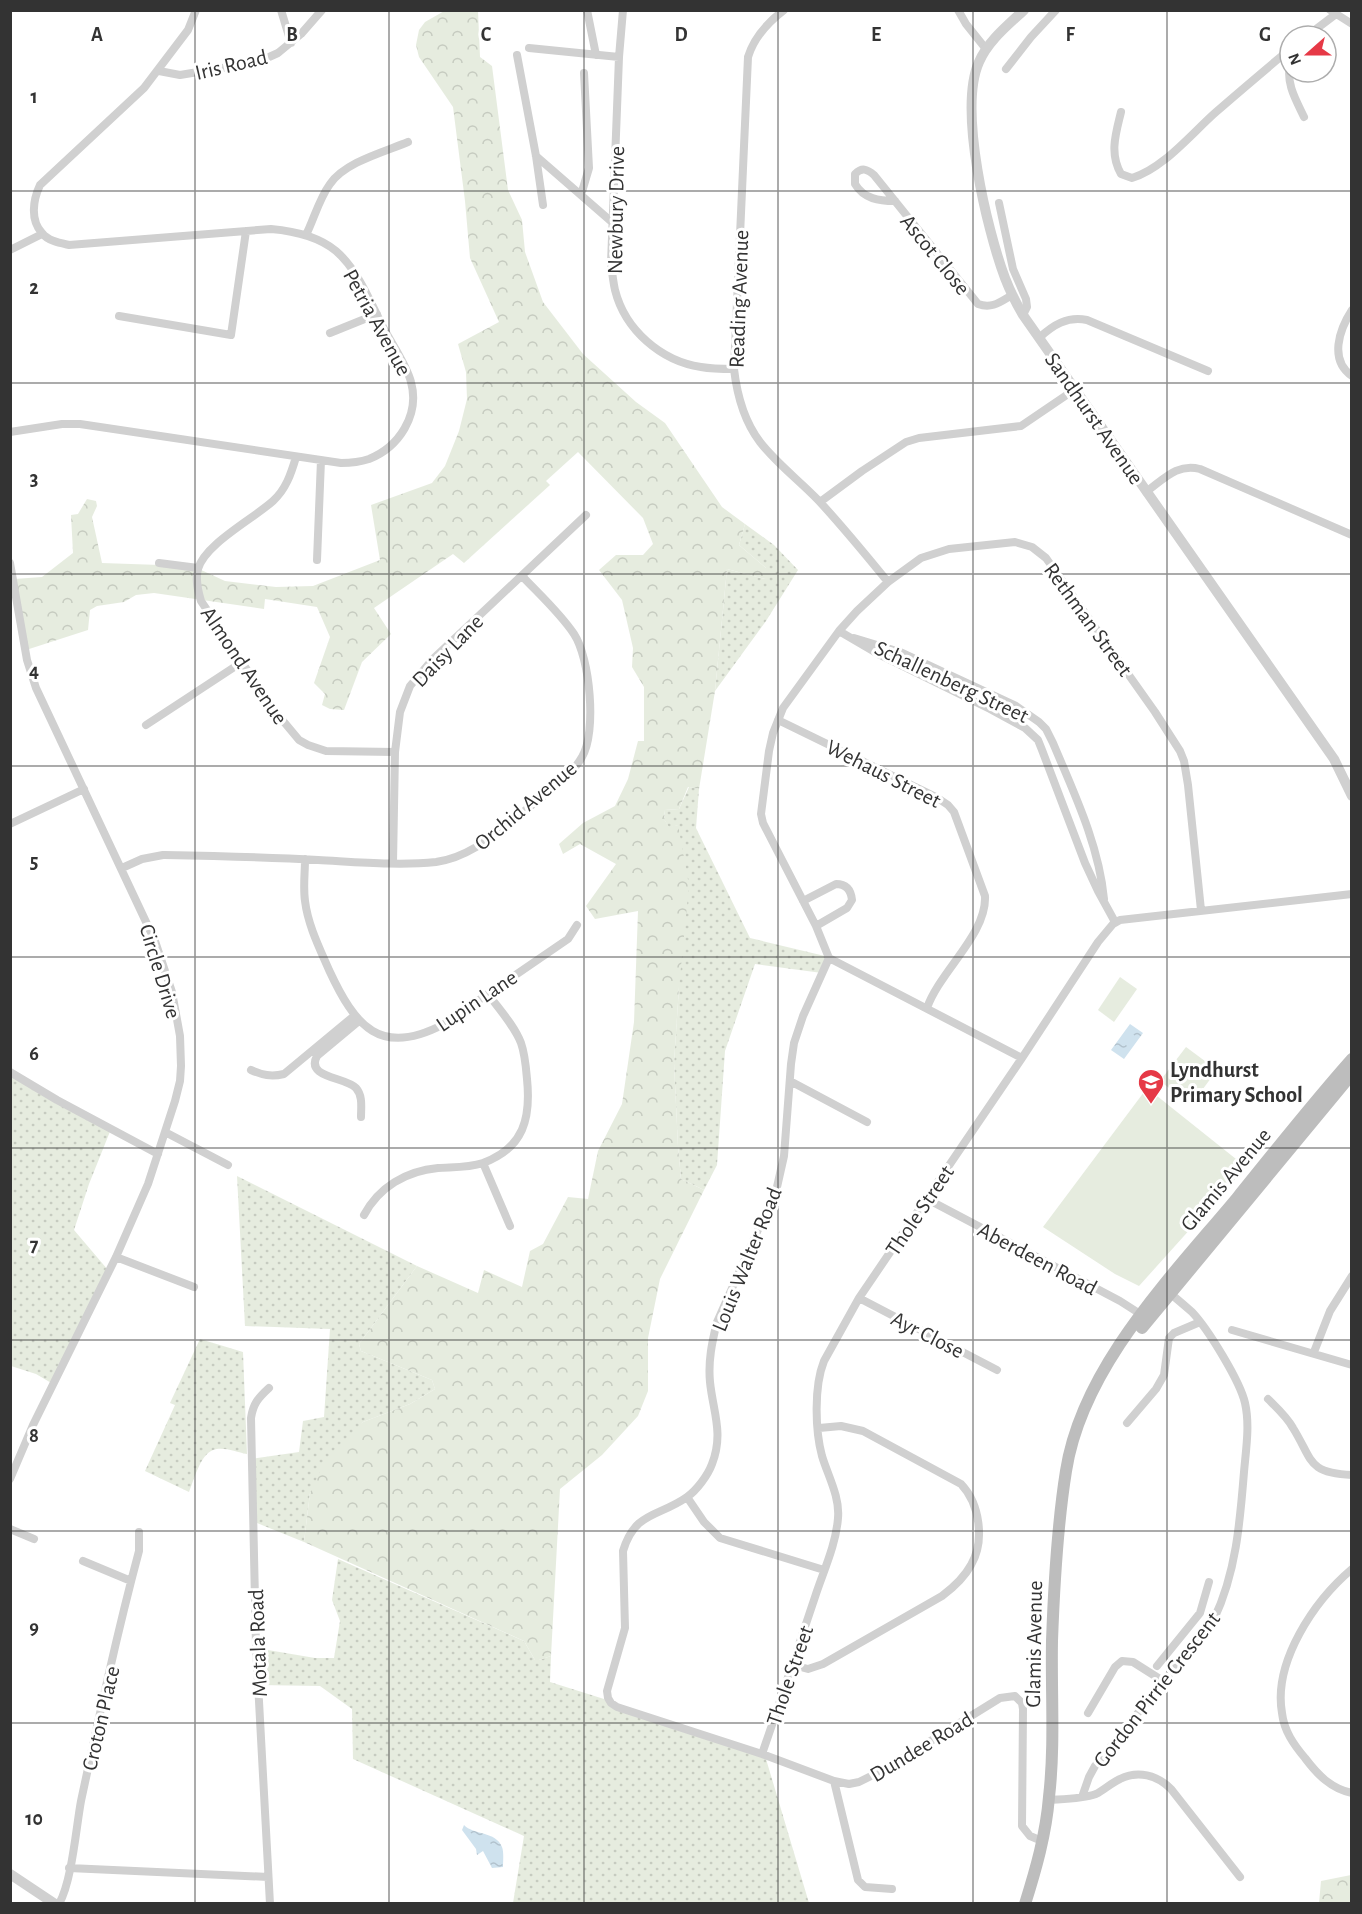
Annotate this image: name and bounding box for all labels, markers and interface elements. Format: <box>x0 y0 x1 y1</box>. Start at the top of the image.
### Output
north arrow <box>1278 24 1338 84</box>
text: A <box>91 25 103 45</box>
text: B <box>286 25 298 45</box>
text: C <box>481 25 492 45</box>
text: D <box>674 25 688 45</box>
text: E <box>871 25 881 45</box>
text: F <box>1065 25 1075 45</box>
text: G <box>1259 25 1271 45</box>
street label: Iris Road <box>193 46 270 84</box>
text: N <box>1285 51 1304 67</box>
text: 1 <box>30 87 38 107</box>
street label: Newbury Drive <box>604 146 628 274</box>
street label: Ascot Close <box>896 210 974 299</box>
street label: Reading Avenue <box>726 230 752 369</box>
street label: Petria Avenue <box>339 266 415 379</box>
text: 2 <box>29 278 39 298</box>
street label: Sandhurst Avenue <box>1041 349 1148 488</box>
text: 3 <box>30 469 38 489</box>
street label: Rethman Street <box>1040 559 1137 680</box>
street label: Almond Avenue <box>197 603 292 728</box>
street label: Daisy Lane <box>408 610 487 691</box>
street label: Schallenberg Street <box>871 637 1032 727</box>
text: 4 <box>29 661 39 681</box>
street label: Wehaus Street <box>823 736 944 812</box>
street label: Orchid Avenue <box>471 757 581 855</box>
text: 5 <box>30 852 38 872</box>
street label: Circle Drive <box>135 922 185 1021</box>
street label: Lupin Lane <box>432 966 521 1036</box>
text: 6 <box>29 1044 39 1064</box>
place label: Lyndhurst Primary School <box>1170 1059 1303 1107</box>
school or university icon: Lyndhurst Primary School <box>1136 1067 1166 1105</box>
street label: Glamis Avenue <box>1176 1124 1275 1235</box>
street label: Thole Street <box>882 1161 958 1260</box>
street label: Louis Walter Road <box>708 1184 786 1335</box>
street label: Aberdeen Road <box>974 1218 1101 1300</box>
text: 7 <box>30 1235 39 1255</box>
street label: Ayr Close <box>888 1307 967 1362</box>
text: 8 <box>29 1426 39 1446</box>
street label: Glamis Avenue <box>1022 1580 1046 1708</box>
street label: Motala Road <box>245 1589 271 1697</box>
street label: Gordon Pirrie Crescent <box>1089 1608 1224 1772</box>
text: 9 <box>29 1618 39 1638</box>
street label: Thole Street <box>763 1623 817 1728</box>
street label: Croton Place <box>78 1664 124 1773</box>
street label: Dundee Road <box>866 1708 977 1786</box>
text: 10 <box>25 1809 43 1829</box>

